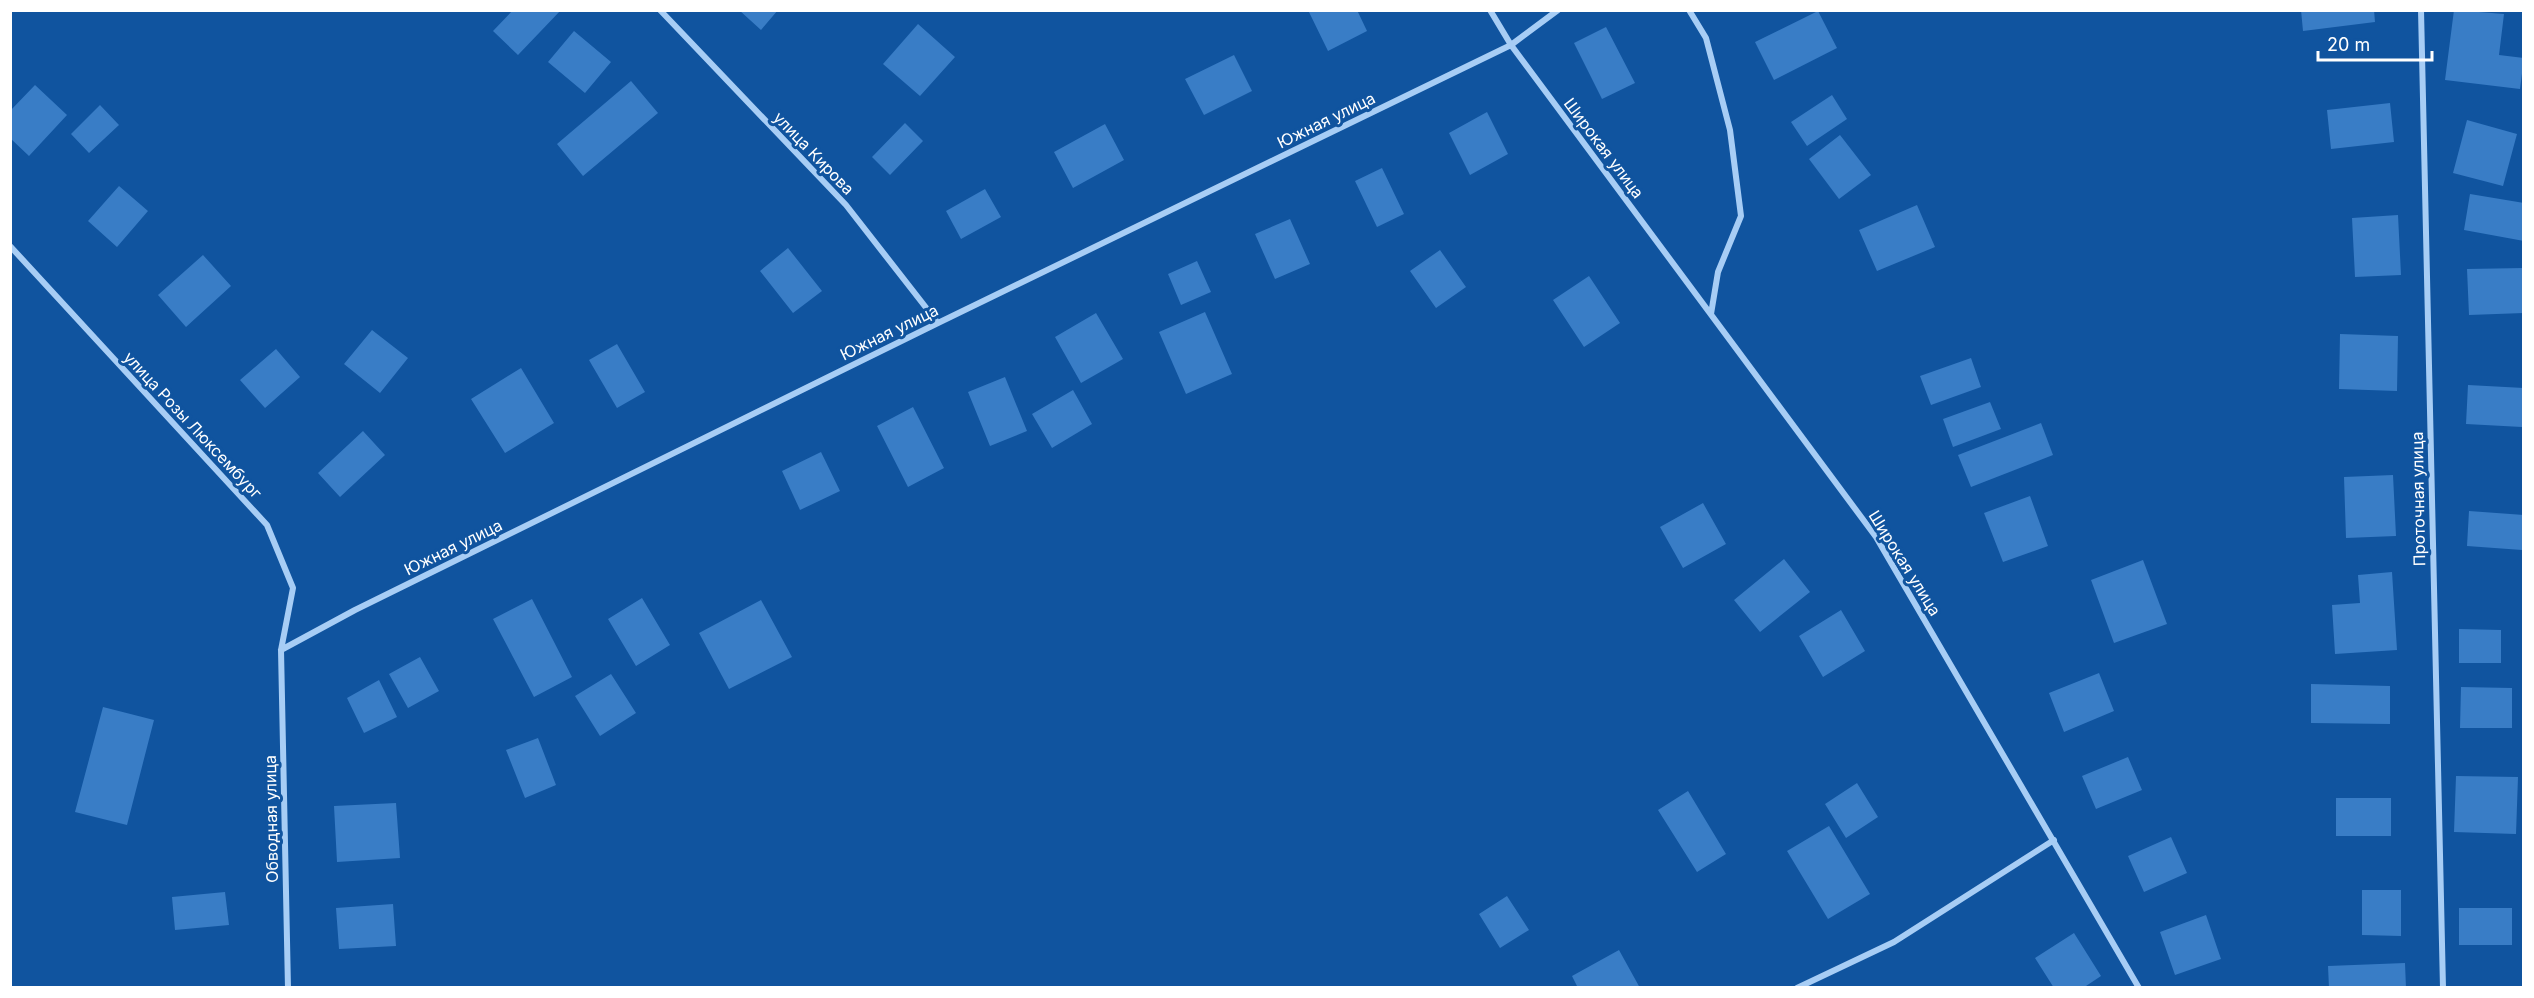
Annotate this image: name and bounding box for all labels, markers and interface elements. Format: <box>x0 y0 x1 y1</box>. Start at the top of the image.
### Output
scale bar <box>2318 24 2432 62</box>
text: 20 m <box>2327 34 2370 55</box>
street label: Южная улица <box>1274 88 1378 152</box>
street label: Широкая улица <box>1560 94 1648 202</box>
street label: улица Кирова <box>769 107 859 199</box>
street label: Южная улица <box>837 300 941 364</box>
street label: улица Розы Люксембург <box>120 347 266 503</box>
street label: Проточная улица <box>2407 431 2429 567</box>
street label: Широкая улица <box>1865 507 1945 619</box>
street label: Южная улица <box>401 515 505 579</box>
street label: Обводная улица <box>260 755 282 883</box>

